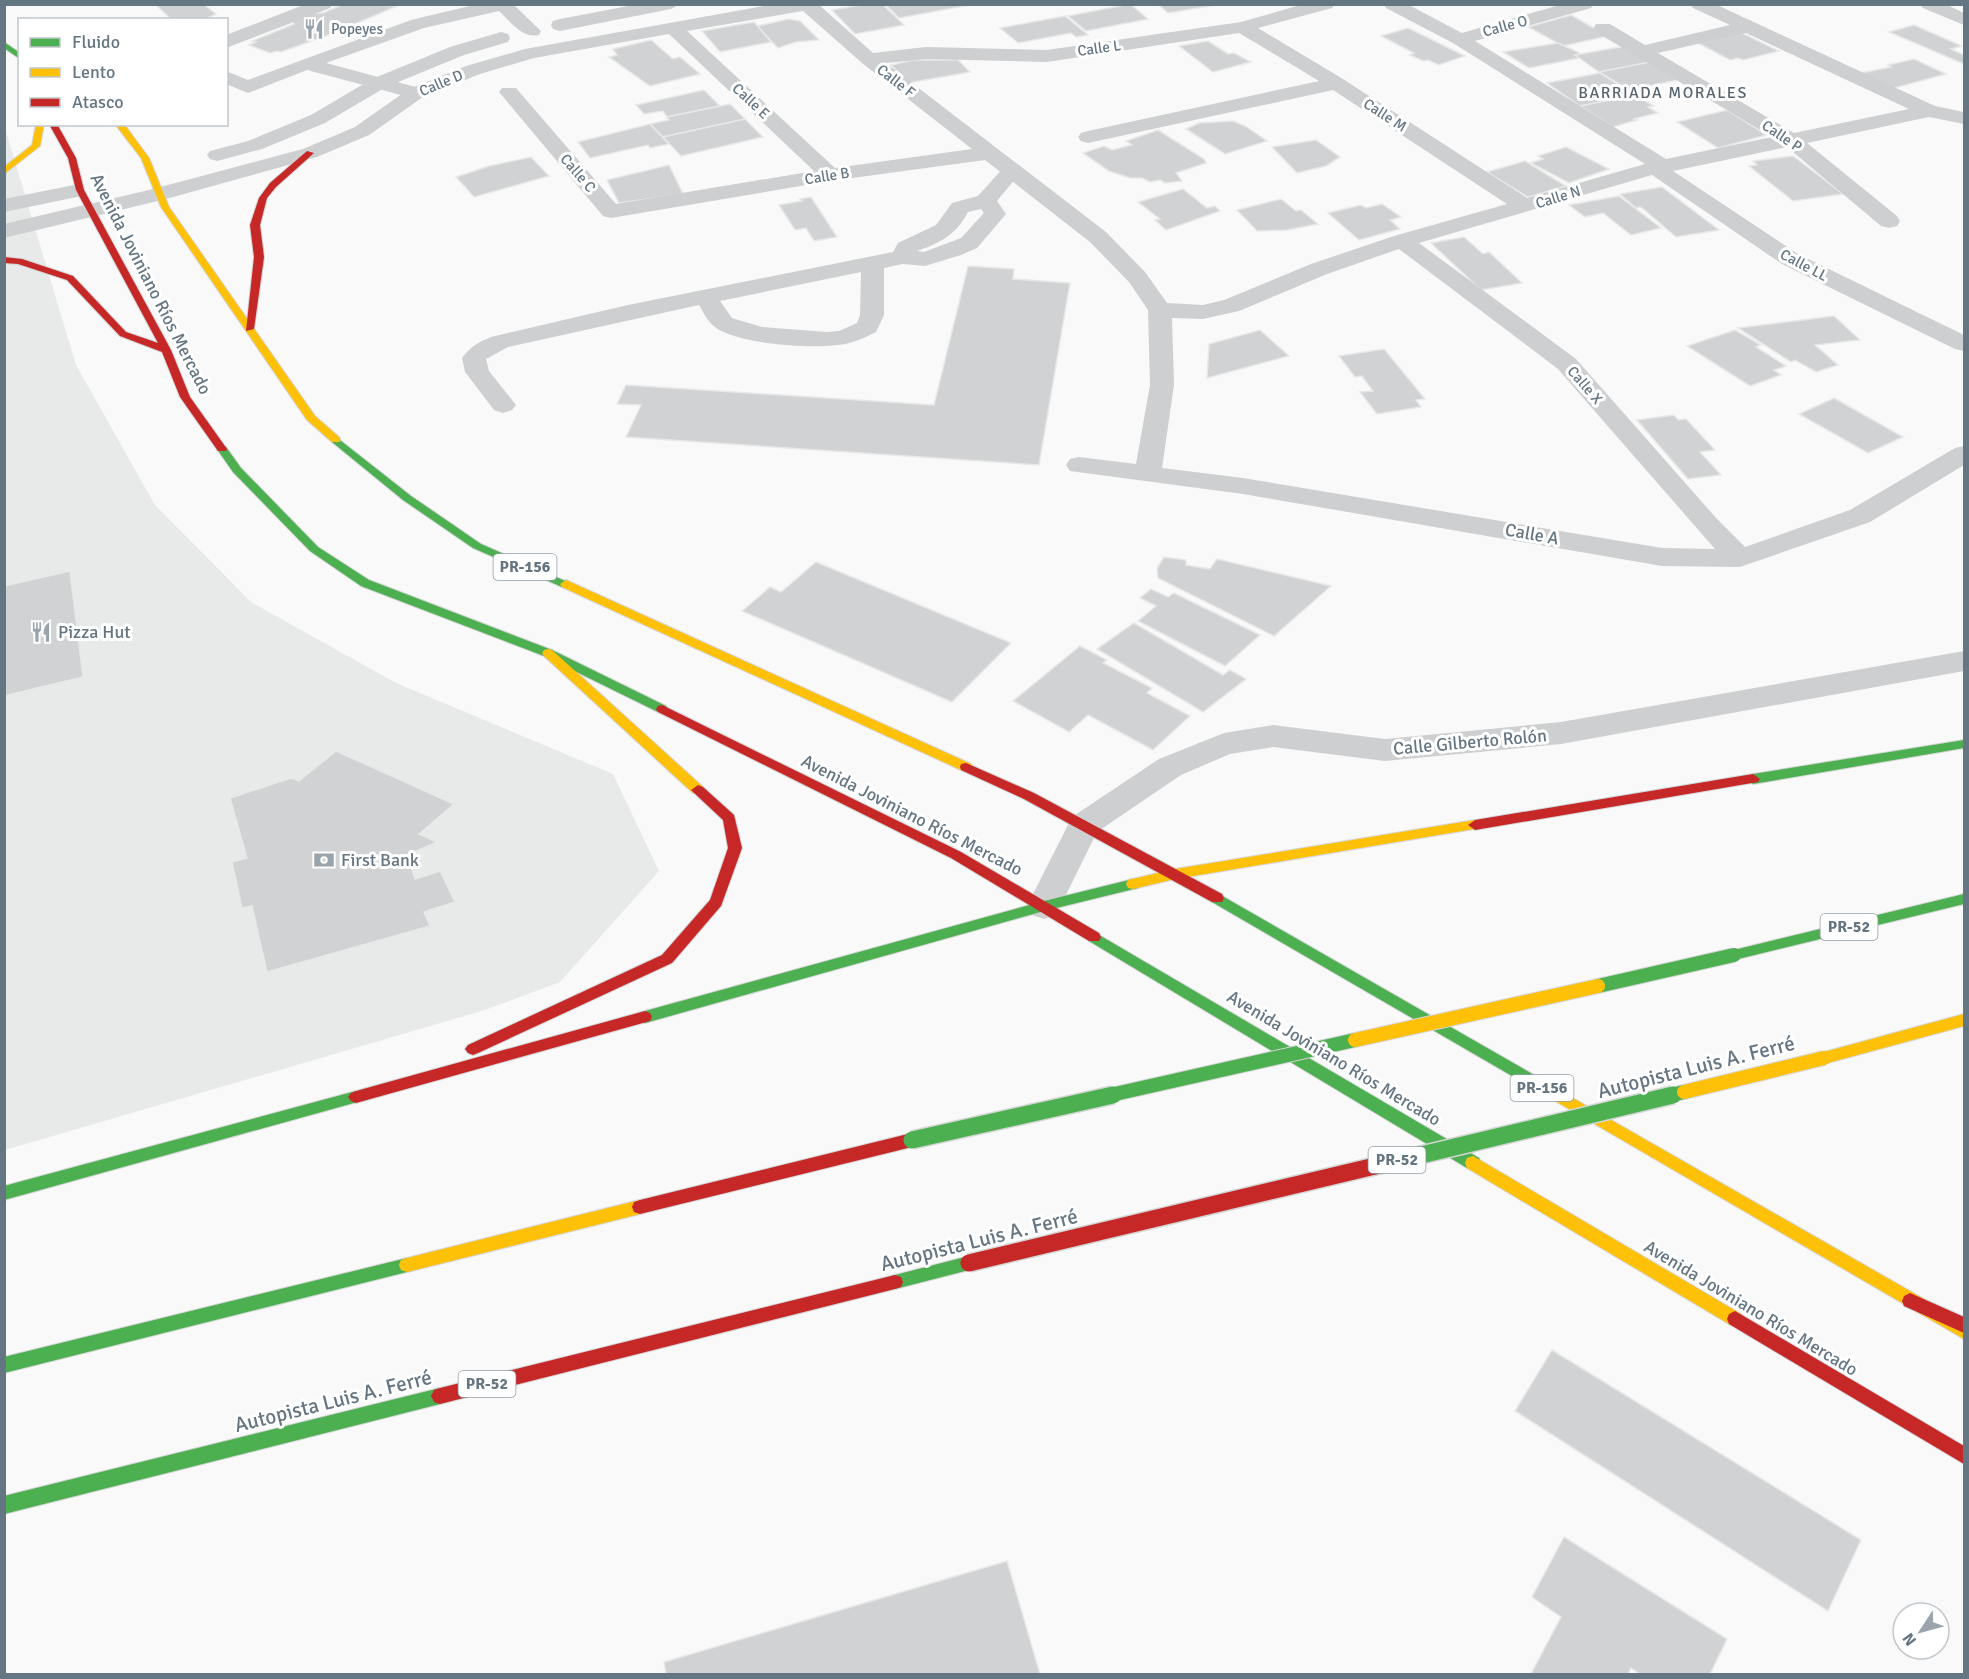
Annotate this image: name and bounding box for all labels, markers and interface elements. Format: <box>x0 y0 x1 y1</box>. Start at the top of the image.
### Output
street label: Calle O <box>1481 11 1530 41</box>
restaurant icon: Popeyes <box>302 17 326 41</box>
legend <box>18 18 228 126</box>
place label: Popeyes <box>331 20 384 38</box>
text: Fluido <box>72 31 120 53</box>
street label: Calle L <box>1076 36 1122 60</box>
street label: Calle F <box>873 60 919 102</box>
text: Lento <box>72 61 115 83</box>
street label: Calle D <box>416 66 466 100</box>
street label: Calle E <box>729 79 773 123</box>
district label: BARRIADA MORALES <box>1578 83 1748 103</box>
text: Atasco <box>72 91 124 113</box>
street label: Calle M <box>1360 94 1410 136</box>
street label: Calle P <box>1759 116 1805 156</box>
street label: Calle C <box>556 150 600 196</box>
street label: Calle B <box>803 164 851 188</box>
street label: Avenida Joviniano Ríos Mercado <box>86 170 216 398</box>
street label: Calle N <box>1533 182 1583 212</box>
street label: Calle LL <box>1777 245 1831 285</box>
street label: Calle X <box>1564 362 1607 408</box>
street label: Calle A <box>1503 518 1561 550</box>
road number: PR-156 <box>494 554 556 580</box>
restaurant icon: Pizza Hut <box>29 620 53 644</box>
place label: Pizza Hut <box>58 621 131 643</box>
street label: Calle Gilberto Rolón <box>1392 724 1548 760</box>
street label: Avenida Joviniano Ríos Mercado <box>798 750 1026 880</box>
bank icon: First Bank <box>312 848 336 872</box>
place label: First Bank <box>341 849 419 871</box>
road number: PR-52 <box>1820 914 1878 940</box>
street label: Avenida Joviniano Ríos Mercado <box>1223 985 1445 1131</box>
street label: Autopista Luis A. Ferré <box>1595 1030 1797 1104</box>
road number: PR-156 <box>1510 1075 1574 1101</box>
road number: PR-52 <box>1368 1147 1426 1173</box>
street label: Autopista Luis A. Ferré <box>878 1203 1080 1277</box>
street label: Avenida Joviniano Ríos Mercado <box>1640 1235 1862 1381</box>
street label: Autopista Luis A. Ferré <box>232 1364 434 1438</box>
road number: PR-52 <box>458 1371 516 1397</box>
north arrow <box>1891 1601 1951 1661</box>
text: N <box>1898 1629 1921 1650</box>

